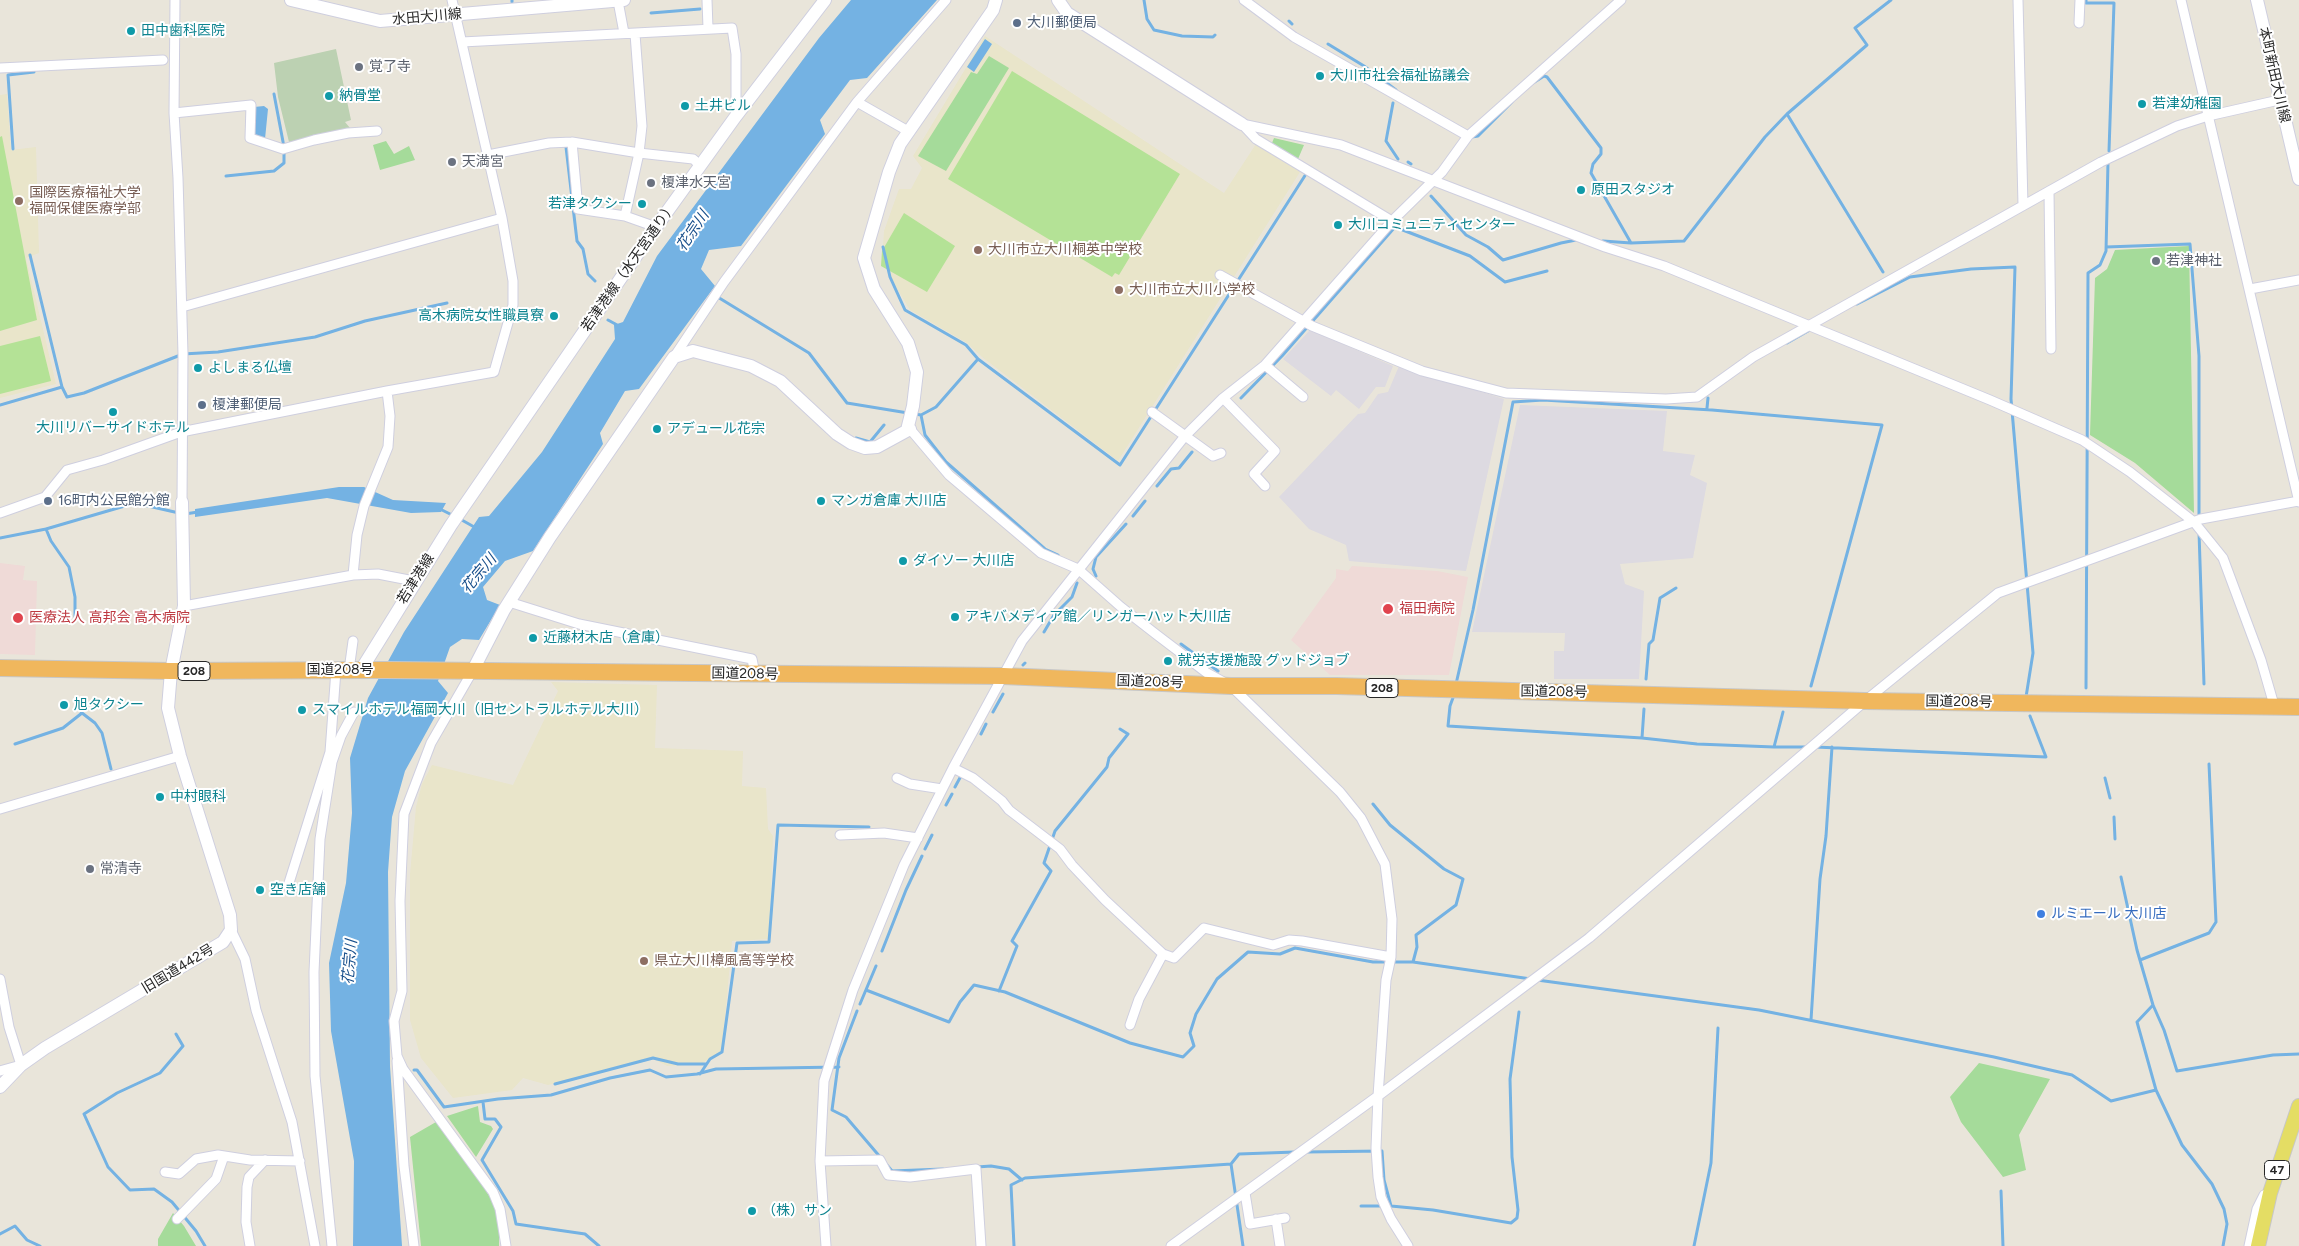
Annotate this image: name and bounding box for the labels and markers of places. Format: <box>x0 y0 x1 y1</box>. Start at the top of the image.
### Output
place label: 大川郵便局 <box>1027 15 1097 31</box>
marker: 大川郵便局 <box>1011 17 1023 29</box>
place label: 田中歯科医院 <box>141 23 225 39</box>
marker: 田中歯科医院 <box>125 25 137 37</box>
place label: 覚了寺 <box>369 59 411 75</box>
marker: 覚了寺 <box>353 61 365 73</box>
place label: 大川市社会福祉協議会 <box>1330 68 1470 84</box>
marker: 大川市社会福祉協議会 <box>1314 70 1326 82</box>
place label: 納骨堂 <box>339 88 381 104</box>
marker: 納骨堂 <box>323 90 335 102</box>
place label: 若津幼稚園 <box>2152 96 2222 112</box>
place label: 土井ビル <box>695 98 751 114</box>
marker: 若津幼稚園 <box>2136 98 2148 110</box>
marker: 土井ビル <box>679 100 691 112</box>
place label: 天満宮 <box>462 154 504 170</box>
marker: 天満宮 <box>446 156 458 168</box>
place label: 榎津水天宮 <box>661 175 731 191</box>
marker: 榎津水天宮 <box>645 177 657 189</box>
place label: 原田スタジオ <box>1591 182 1675 198</box>
marker: 原田スタジオ <box>1575 184 1587 196</box>
place label: 国際医療福祉大学 福岡保健医療学部 <box>29 185 141 218</box>
marker: 国際医療福祉大学 福岡保健医療学部 <box>13 195 25 207</box>
place label: 若津タクシー <box>548 196 632 212</box>
marker: 若津タクシー <box>636 198 648 210</box>
place label: 大川コミュニティセンター <box>1348 217 1516 233</box>
marker: 大川コミュニティセンター <box>1332 219 1344 231</box>
place label: 大川市立大川桐英中学校 <box>988 242 1142 258</box>
marker: 大川市立大川桐英中学校 <box>972 244 984 256</box>
place label: 若津神社 <box>2166 253 2222 269</box>
marker: 若津神社 <box>2150 255 2162 267</box>
place label: 大川市立大川小学校 <box>1129 282 1255 298</box>
marker: 大川市立大川小学校 <box>1113 284 1125 296</box>
place label: 高木病院女性職員寮 <box>418 308 544 324</box>
marker: 高木病院女性職員寮 <box>548 310 560 322</box>
place label: よしまる仏壇 <box>208 360 292 376</box>
marker: よしまる仏壇 <box>192 362 204 374</box>
place label: 榎津郵便局 <box>212 397 282 413</box>
marker: 榎津郵便局 <box>196 399 208 411</box>
marker: 大川リバーサイドホテル <box>107 406 119 418</box>
place label: 大川リバーサイドホテル <box>36 420 190 436</box>
place label: アデュール花宗 <box>667 421 765 437</box>
marker: アデュール花宗 <box>651 423 663 435</box>
place label: 16町内公民館分館 <box>58 493 170 509</box>
place label: マンガ倉庫 大川店 <box>831 493 946 509</box>
marker: 16町内公民館分館 <box>42 495 54 507</box>
marker: マンガ倉庫 大川店 <box>815 495 827 507</box>
place label: ダイソー 大川店 <box>913 553 1014 569</box>
marker: ダイソー 大川店 <box>897 555 909 567</box>
place label: 福田病院 <box>1399 601 1455 617</box>
marker: 福田病院 <box>1381 602 1395 616</box>
place label: アキバメディア館／リンガーハット大川店 <box>965 609 1231 625</box>
place label: 医療法人 高邦会 高木病院 <box>29 610 190 626</box>
marker: 医療法人 高邦会 高木病院 <box>11 611 25 625</box>
marker: アキバメディア館／リンガーハット大川店 <box>949 611 961 623</box>
place label: 近藤材木店（倉庫） <box>543 630 669 646</box>
marker: 近藤材木店（倉庫） <box>527 632 539 644</box>
place label: 就労支援施設 グッドジョブ <box>1178 653 1349 669</box>
marker: 就労支援施設 グッドジョブ <box>1162 655 1174 667</box>
place label: 旭タクシー <box>74 697 144 713</box>
marker: 旭タクシー <box>58 699 70 711</box>
place label: スマイルホテル福岡大川（旧セントラルホテル大川） <box>312 702 648 718</box>
marker: スマイルホテル福岡大川（旧セントラルホテル大川） <box>296 704 308 716</box>
place label: 中村眼科 <box>170 789 226 805</box>
marker: 中村眼科 <box>154 791 166 803</box>
place label: 常清寺 <box>100 861 142 877</box>
marker: 常清寺 <box>84 863 96 875</box>
place label: 空き店舗 <box>270 882 326 898</box>
marker: 空き店舗 <box>254 884 266 896</box>
place label: ルミエール 大川店 <box>2051 906 2166 922</box>
marker: ルミエール 大川店 <box>2035 908 2047 920</box>
place label: 県立大川樟風高等学校 <box>654 953 794 969</box>
marker: 県立大川樟風高等学校 <box>638 955 650 967</box>
place label: （株）サン <box>762 1203 832 1219</box>
marker: （株）サン <box>746 1205 758 1217</box>

